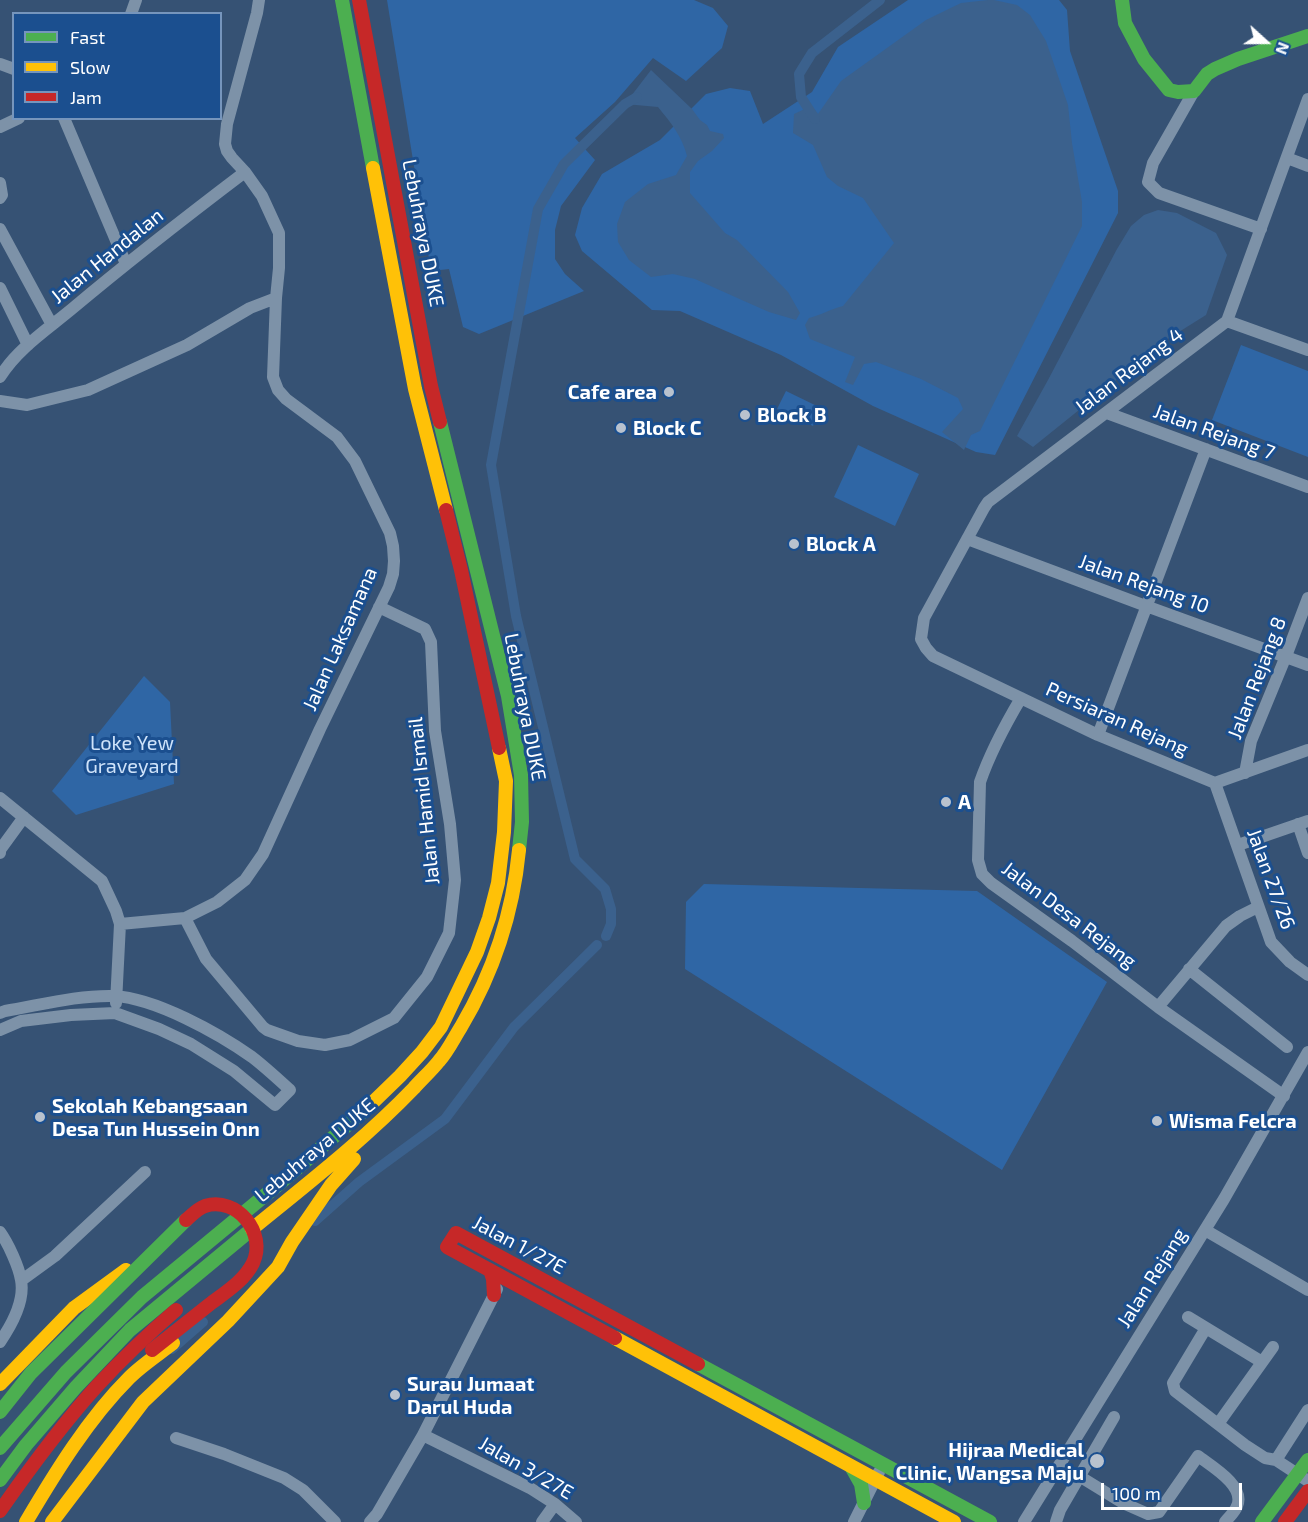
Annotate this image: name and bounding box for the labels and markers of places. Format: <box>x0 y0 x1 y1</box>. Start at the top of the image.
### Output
place label: Cafe area <box>568 380 657 404</box>
marker: Cafe area <box>662 385 676 399</box>
place label: Block B <box>757 403 827 427</box>
marker: Block B <box>738 408 752 422</box>
place label: Block C <box>633 416 702 440</box>
marker: Block C <box>614 421 628 435</box>
place label: Block A <box>806 532 876 556</box>
marker: Block A <box>787 537 801 551</box>
place label: A <box>958 790 971 814</box>
marker: A <box>939 795 953 809</box>
place label: Sekolah Kebangsaan Desa Tun Hussein Onn <box>52 1094 260 1141</box>
place label: Wisma Felcra <box>1169 1109 1297 1133</box>
marker: Sekolah Kebangsaan Desa Tun Hussein Onn <box>33 1110 47 1124</box>
marker: Wisma Felcra <box>1150 1114 1164 1128</box>
place label: Surau Jumaat Darul Huda <box>407 1372 535 1419</box>
marker: Surau Jumaat Darul Huda <box>388 1388 402 1402</box>
place label: Hijraa Medical Clinic, Wangsa Maju <box>896 1438 1084 1485</box>
marker: Hijraa Medical Clinic, Wangsa Maju <box>1088 1452 1106 1470</box>

